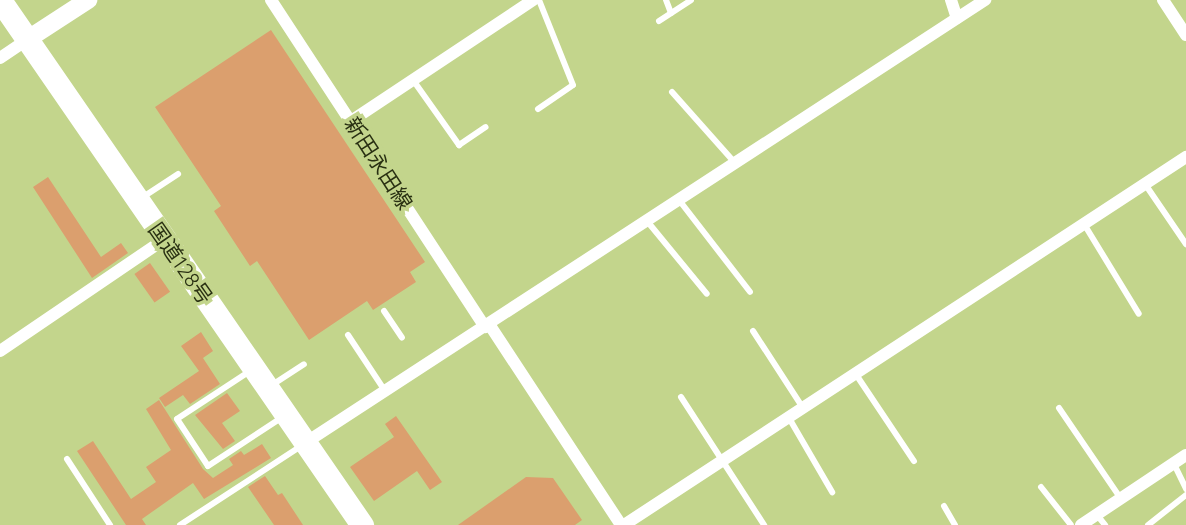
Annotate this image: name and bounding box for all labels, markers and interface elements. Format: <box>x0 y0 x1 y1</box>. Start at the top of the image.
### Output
street label: 新田永田線 <box>340 112 418 214</box>
street label: 国道128号 <box>144 217 218 309</box>

